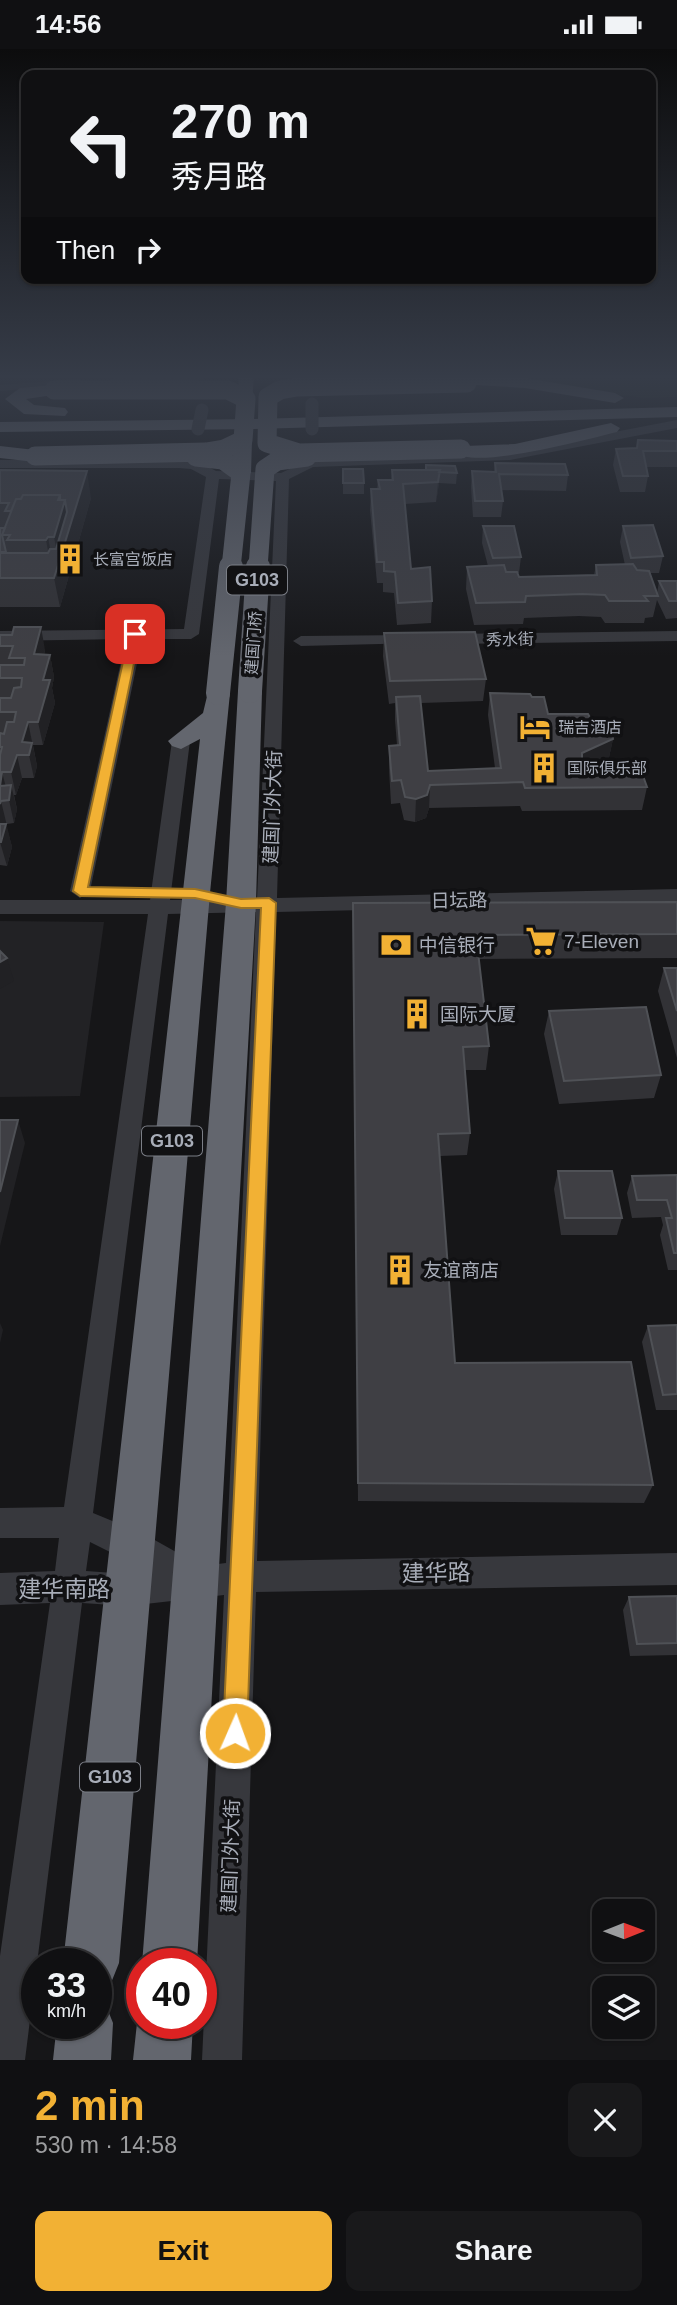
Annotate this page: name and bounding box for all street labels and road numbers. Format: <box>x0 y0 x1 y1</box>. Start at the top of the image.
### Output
road number: G103 <box>227 565 287 595</box>
street label: 建国门桥 <box>243 611 264 676</box>
street label: 秀水街 <box>486 631 534 648</box>
street label: 建国门外大街 <box>260 750 285 864</box>
street label: 日坛路 <box>430 890 488 911</box>
road number: G103 <box>142 1127 202 1155</box>
street label: 建华路 <box>401 1559 471 1587</box>
street label: 建华南路 <box>18 1576 110 1602</box>
road number: G103 <box>80 1763 140 1791</box>
street label: 建国门外大街 <box>218 1799 243 1913</box>

